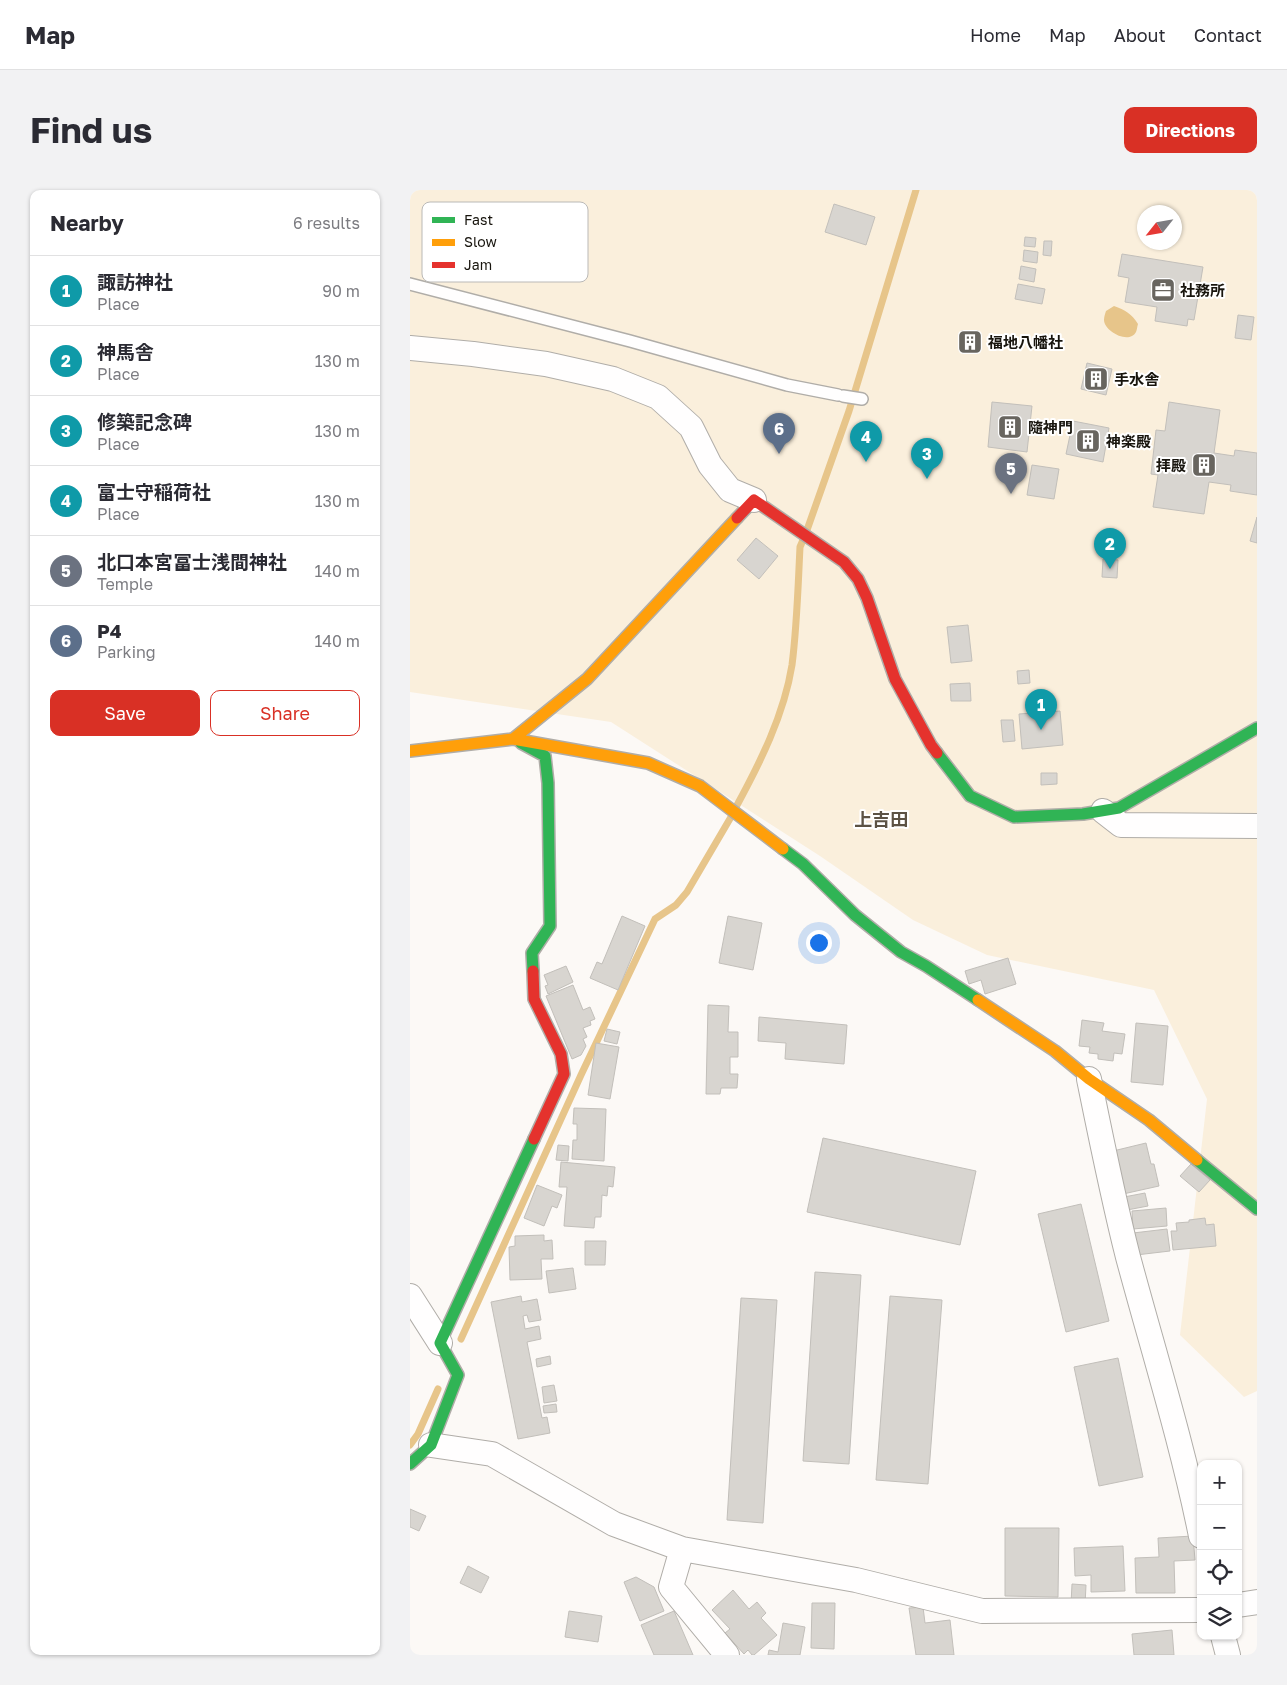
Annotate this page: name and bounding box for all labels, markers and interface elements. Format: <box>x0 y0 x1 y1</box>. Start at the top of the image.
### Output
text: Map <box>25 20 75 49</box>
text: Home <box>970 24 1021 46</box>
text: Map <box>1049 24 1086 46</box>
text: About <box>1114 24 1166 46</box>
text: Contact <box>1194 24 1262 46</box>
button: Directions <box>1124 107 1257 153</box>
text: Find us <box>30 109 152 151</box>
legend <box>422 202 588 282</box>
north arrow <box>1137 205 1182 250</box>
text: Nearby <box>50 210 124 236</box>
text: Fast <box>464 211 493 228</box>
text: 6 results <box>293 213 360 233</box>
text: Slow <box>464 233 497 250</box>
text: Jam <box>464 256 492 273</box>
text: 諏訪神社 <box>97 270 173 293</box>
office icon: 社務所 <box>1150 277 1176 303</box>
text: 1 <box>62 281 70 301</box>
text: 90 m <box>322 281 360 301</box>
place label: 社務所 <box>1180 281 1225 299</box>
text: Place <box>97 294 140 314</box>
building icon: 福地八幡社 <box>957 329 983 355</box>
place label: 福地八幡社 <box>987 333 1063 351</box>
text: 神馬舎 <box>97 340 154 363</box>
text: 2 <box>61 351 71 371</box>
text: 130 m <box>315 351 360 371</box>
text: Place <box>97 364 140 384</box>
building icon: 手水舎 <box>1083 366 1109 392</box>
place label: 手水舎 <box>1114 370 1160 388</box>
text: 修築記念碑 <box>97 410 192 433</box>
pin: 6 <box>763 413 795 454</box>
building icon: 隨神門 <box>997 414 1023 440</box>
place label: 隨神門 <box>1028 418 1073 436</box>
text: 3 <box>61 421 71 441</box>
text: 130 m <box>315 421 360 441</box>
pin: 4 <box>850 421 882 462</box>
building icon: 神楽殿 <box>1075 428 1101 454</box>
place label: 神楽殿 <box>1105 432 1151 450</box>
text: Place <box>97 434 140 454</box>
pin: 3 <box>911 438 943 479</box>
building icon: 拝殿 <box>1191 452 1217 478</box>
pin: 5 <box>995 453 1027 494</box>
place label: 拝殿 <box>1156 456 1186 474</box>
text: 富士守稲荷社 <box>97 480 211 503</box>
text: 4 <box>61 491 71 511</box>
text: 130 m <box>315 491 360 511</box>
text: Place <box>97 504 140 524</box>
pin: 2 <box>1094 528 1126 569</box>
text: 北口本宮冨士浅間神社 <box>97 550 287 573</box>
text: 5 <box>61 561 71 581</box>
text: 140 m <box>314 561 360 581</box>
text: Temple <box>97 574 153 594</box>
text: P4 <box>97 619 122 642</box>
text: 6 <box>61 631 71 651</box>
text: 140 m <box>314 631 360 651</box>
text: Parking <box>97 642 156 662</box>
pin: 1 <box>1025 689 1057 730</box>
button: Save <box>50 690 200 736</box>
button: Share <box>210 690 360 736</box>
district label: 上吉田 <box>854 808 908 830</box>
your location <box>806 930 832 956</box>
map controls <box>1197 1460 1242 1640</box>
button: + <box>1197 1460 1242 1505</box>
button: − <box>1197 1505 1242 1550</box>
button: locate <box>1197 1550 1242 1595</box>
button: layers <box>1197 1595 1242 1640</box>

